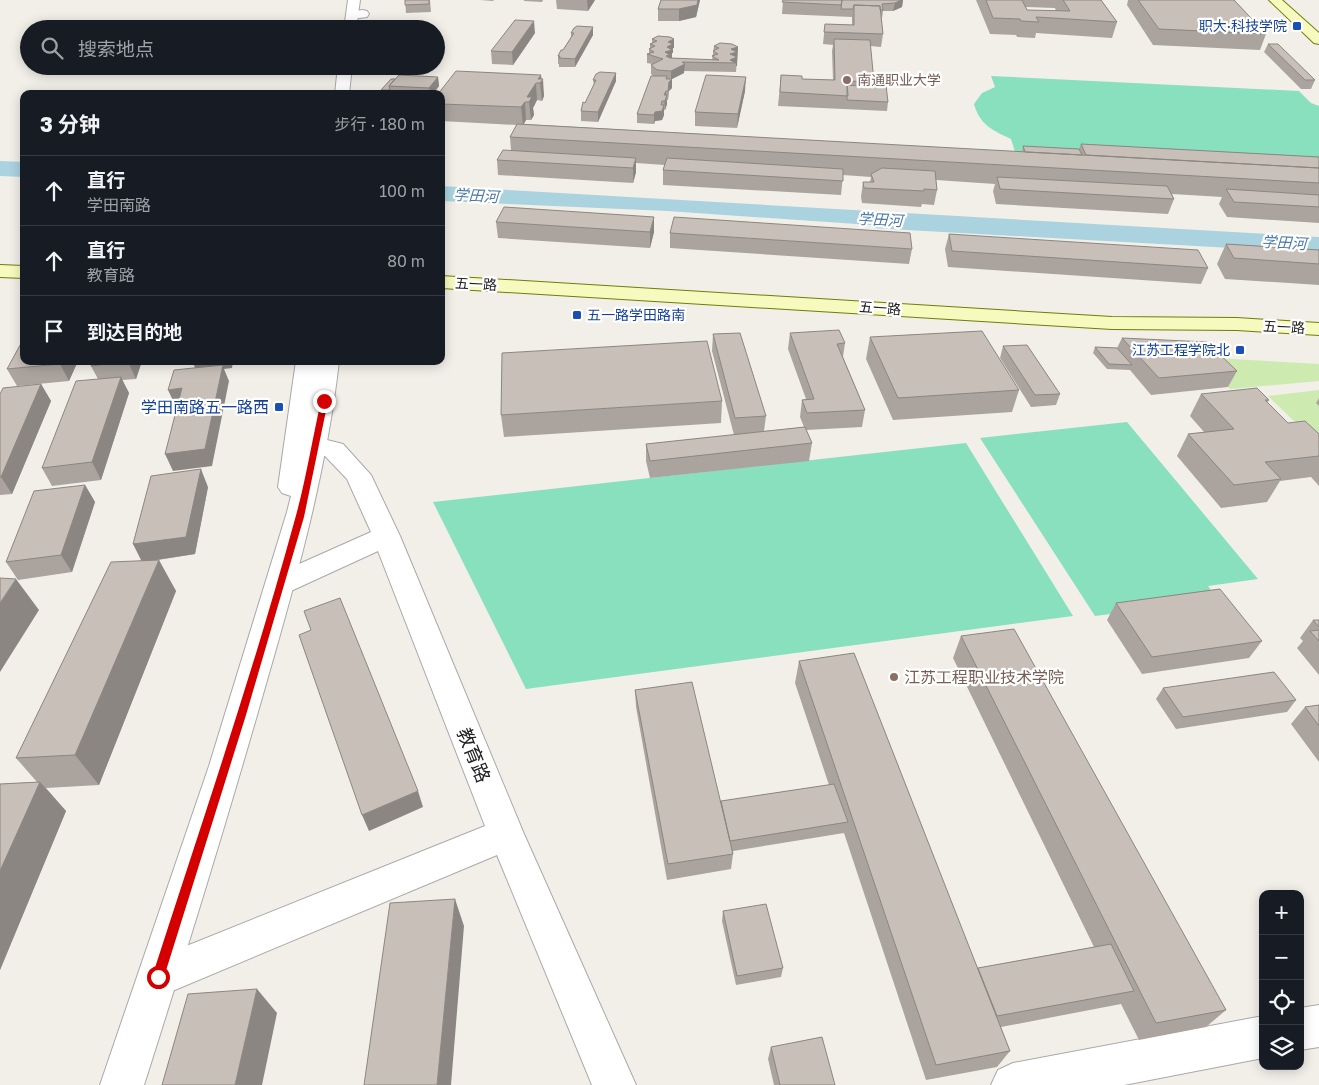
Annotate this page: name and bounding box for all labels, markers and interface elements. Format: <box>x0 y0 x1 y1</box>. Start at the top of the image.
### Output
place label: 职大·科技学院 <box>1199 17 1287 34</box>
search box <box>20 20 445 75</box>
marker: 职大·科技学院 <box>1291 20 1303 32</box>
icon: search <box>38 34 66 62</box>
text: 搜索地点 <box>78 37 154 60</box>
place label: 南通职业大学 <box>857 71 941 88</box>
marker: 南通职业大学 <box>841 74 853 86</box>
text: 3 分钟 <box>40 111 100 137</box>
text: 步行 · 180 m <box>335 114 425 134</box>
text: 直行 <box>87 168 125 191</box>
icon: ahead <box>40 177 68 205</box>
text: 100 m <box>379 181 425 201</box>
water label: 学田河 <box>453 185 502 205</box>
text: 学田南路 <box>87 195 151 215</box>
water label: 学田河 <box>857 209 906 229</box>
water label: 学田河 <box>1261 232 1310 252</box>
text: 直行 <box>87 238 125 261</box>
icon: ahead <box>40 247 68 275</box>
text: 80 m <box>387 251 425 271</box>
text: 教育路 <box>87 265 135 285</box>
street label: 五一路 <box>455 274 497 293</box>
street label: 五一路 <box>858 298 902 317</box>
place label: 五一路学田路南 <box>587 306 685 323</box>
marker: 五一路学田路南 <box>571 309 583 321</box>
icon: arrive <box>40 317 68 345</box>
street label: 五一路 <box>1263 317 1305 336</box>
text: 到达目的地 <box>87 320 182 343</box>
place label: 江苏工程学院北 <box>1132 341 1230 358</box>
marker: 江苏工程学院北 <box>1234 344 1246 356</box>
route end <box>313 390 336 413</box>
place label: 学田南路五一路西 <box>141 397 269 417</box>
marker: 学田南路五一路西 <box>273 401 285 413</box>
place label: 江苏工程职业技术学院 <box>904 667 1064 687</box>
marker: 江苏工程职业技术学院 <box>888 671 900 683</box>
street label: 教育路 <box>453 724 496 786</box>
map controls <box>1259 890 1304 1070</box>
button: + <box>1259 890 1304 935</box>
button: − <box>1259 935 1304 980</box>
route start <box>147 966 170 989</box>
button: locate <box>1259 980 1304 1025</box>
button: layers <box>1259 1025 1304 1070</box>

